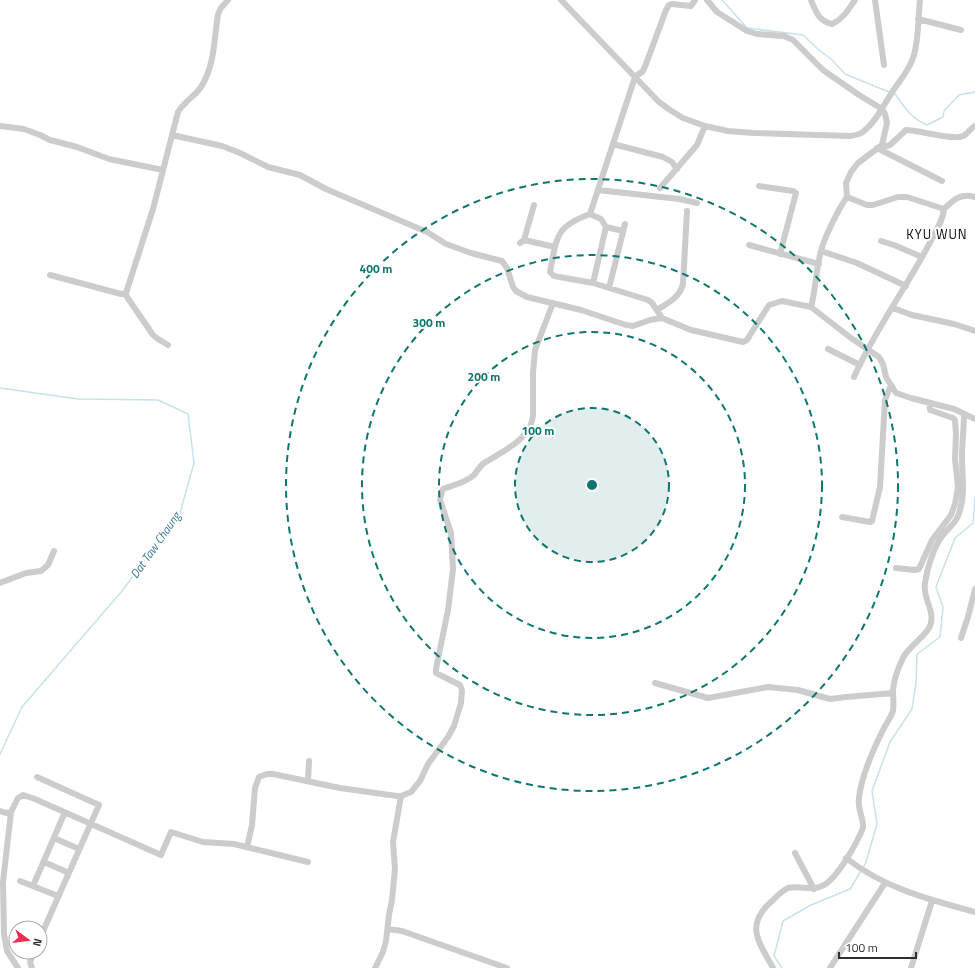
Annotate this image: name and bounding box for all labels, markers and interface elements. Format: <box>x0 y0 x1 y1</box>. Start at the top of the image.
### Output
district label: KYU WUN <box>906 224 968 244</box>
text: 400 m <box>360 259 392 278</box>
text: 300 m <box>413 313 445 332</box>
text: 200 m <box>468 367 500 386</box>
text: 100 m <box>522 421 554 440</box>
centre of rings <box>585 478 599 492</box>
water label: Dat Taw Chaung <box>125 507 186 582</box>
north arrow <box>8 920 48 960</box>
scale bar <box>839 934 916 960</box>
text: N <box>29 937 46 948</box>
text: 100 m <box>845 938 878 957</box>

